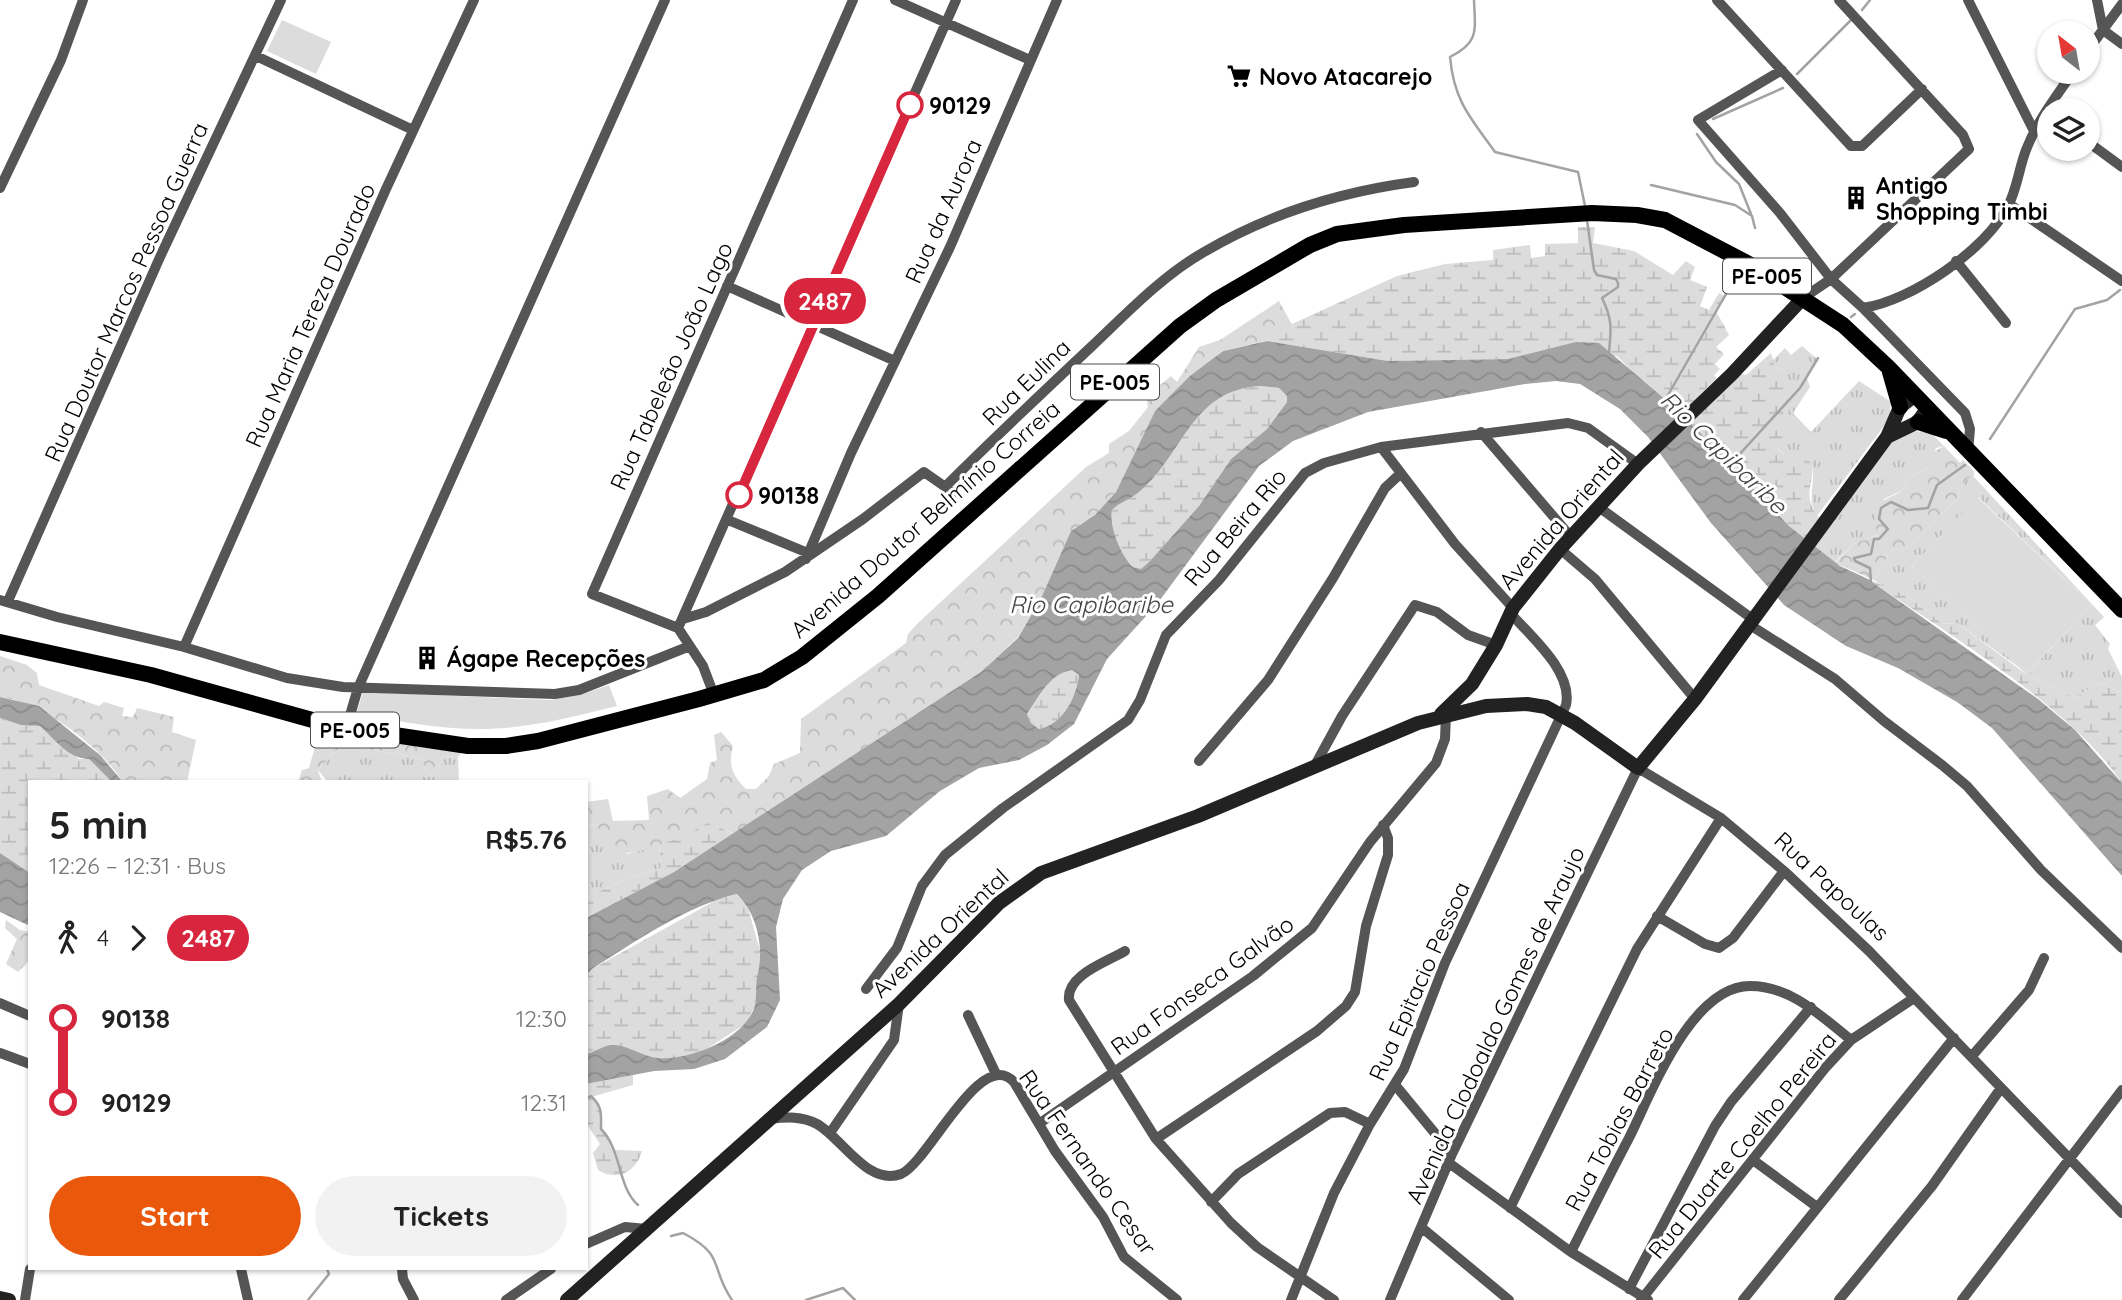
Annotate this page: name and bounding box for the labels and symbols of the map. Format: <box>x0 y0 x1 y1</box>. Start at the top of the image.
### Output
north arrow <box>2037 21 2100 84</box>
supermarket icon: Novo Atacarejo <box>1225 62 1253 90</box>
place label: Novo Atacarejo <box>1259 62 1432 91</box>
place label: 90129 <box>929 91 991 120</box>
marker: 90129 <box>897 92 923 118</box>
street label: Rua Doutor Marcos Pessoa Guerra <box>38 118 214 466</box>
street label: Rua da Aurora <box>898 134 988 288</box>
place label: Antigo Shopping Timbi <box>1876 171 2048 226</box>
street label: Rua Maria Tereza Dourado <box>239 178 381 452</box>
building icon: Antigo Shopping Timbi <box>1842 184 1870 212</box>
street label: Rua Tabeleão João Lago <box>603 238 739 494</box>
road number: PE-005 <box>1723 258 1811 294</box>
line badge: 2487 <box>776 278 874 324</box>
street label: Rua Eulina <box>976 333 1076 431</box>
road number: PE-005 <box>1071 364 1159 400</box>
water label: Rio Capibaribe <box>1655 384 1794 521</box>
street label: Avenida Doutor Belmínio Correia <box>784 394 1066 644</box>
street label: Avenida Oriental <box>1492 443 1630 595</box>
street label: Rua Beira Rio <box>1177 462 1293 592</box>
place label: 90138 <box>758 481 819 510</box>
marker: 90138 <box>726 482 752 508</box>
water label: Rio Capibaribe <box>1009 589 1174 619</box>
building icon: Ágape Recepções <box>413 644 441 672</box>
place label: Ágape Recepções <box>447 644 645 673</box>
road number: PE-005 <box>311 712 399 748</box>
street label: Rua Papoulas <box>1768 825 1896 947</box>
street label: Avenida Clodoaldo Gomes de Araujo <box>1399 842 1591 1208</box>
street label: Avenida Oriental <box>866 862 1014 1004</box>
street label: Rua Epitacio Pessoa <box>1362 877 1476 1085</box>
street label: Rua Fonseca Galvão <box>1105 909 1299 1061</box>
street label: Rua Tobias Barreto <box>1558 1022 1680 1216</box>
street label: Rua Duarte Coelho Pereira <box>1642 1026 1842 1264</box>
street label: Rua Fernando Cesar <box>1013 1064 1163 1260</box>

